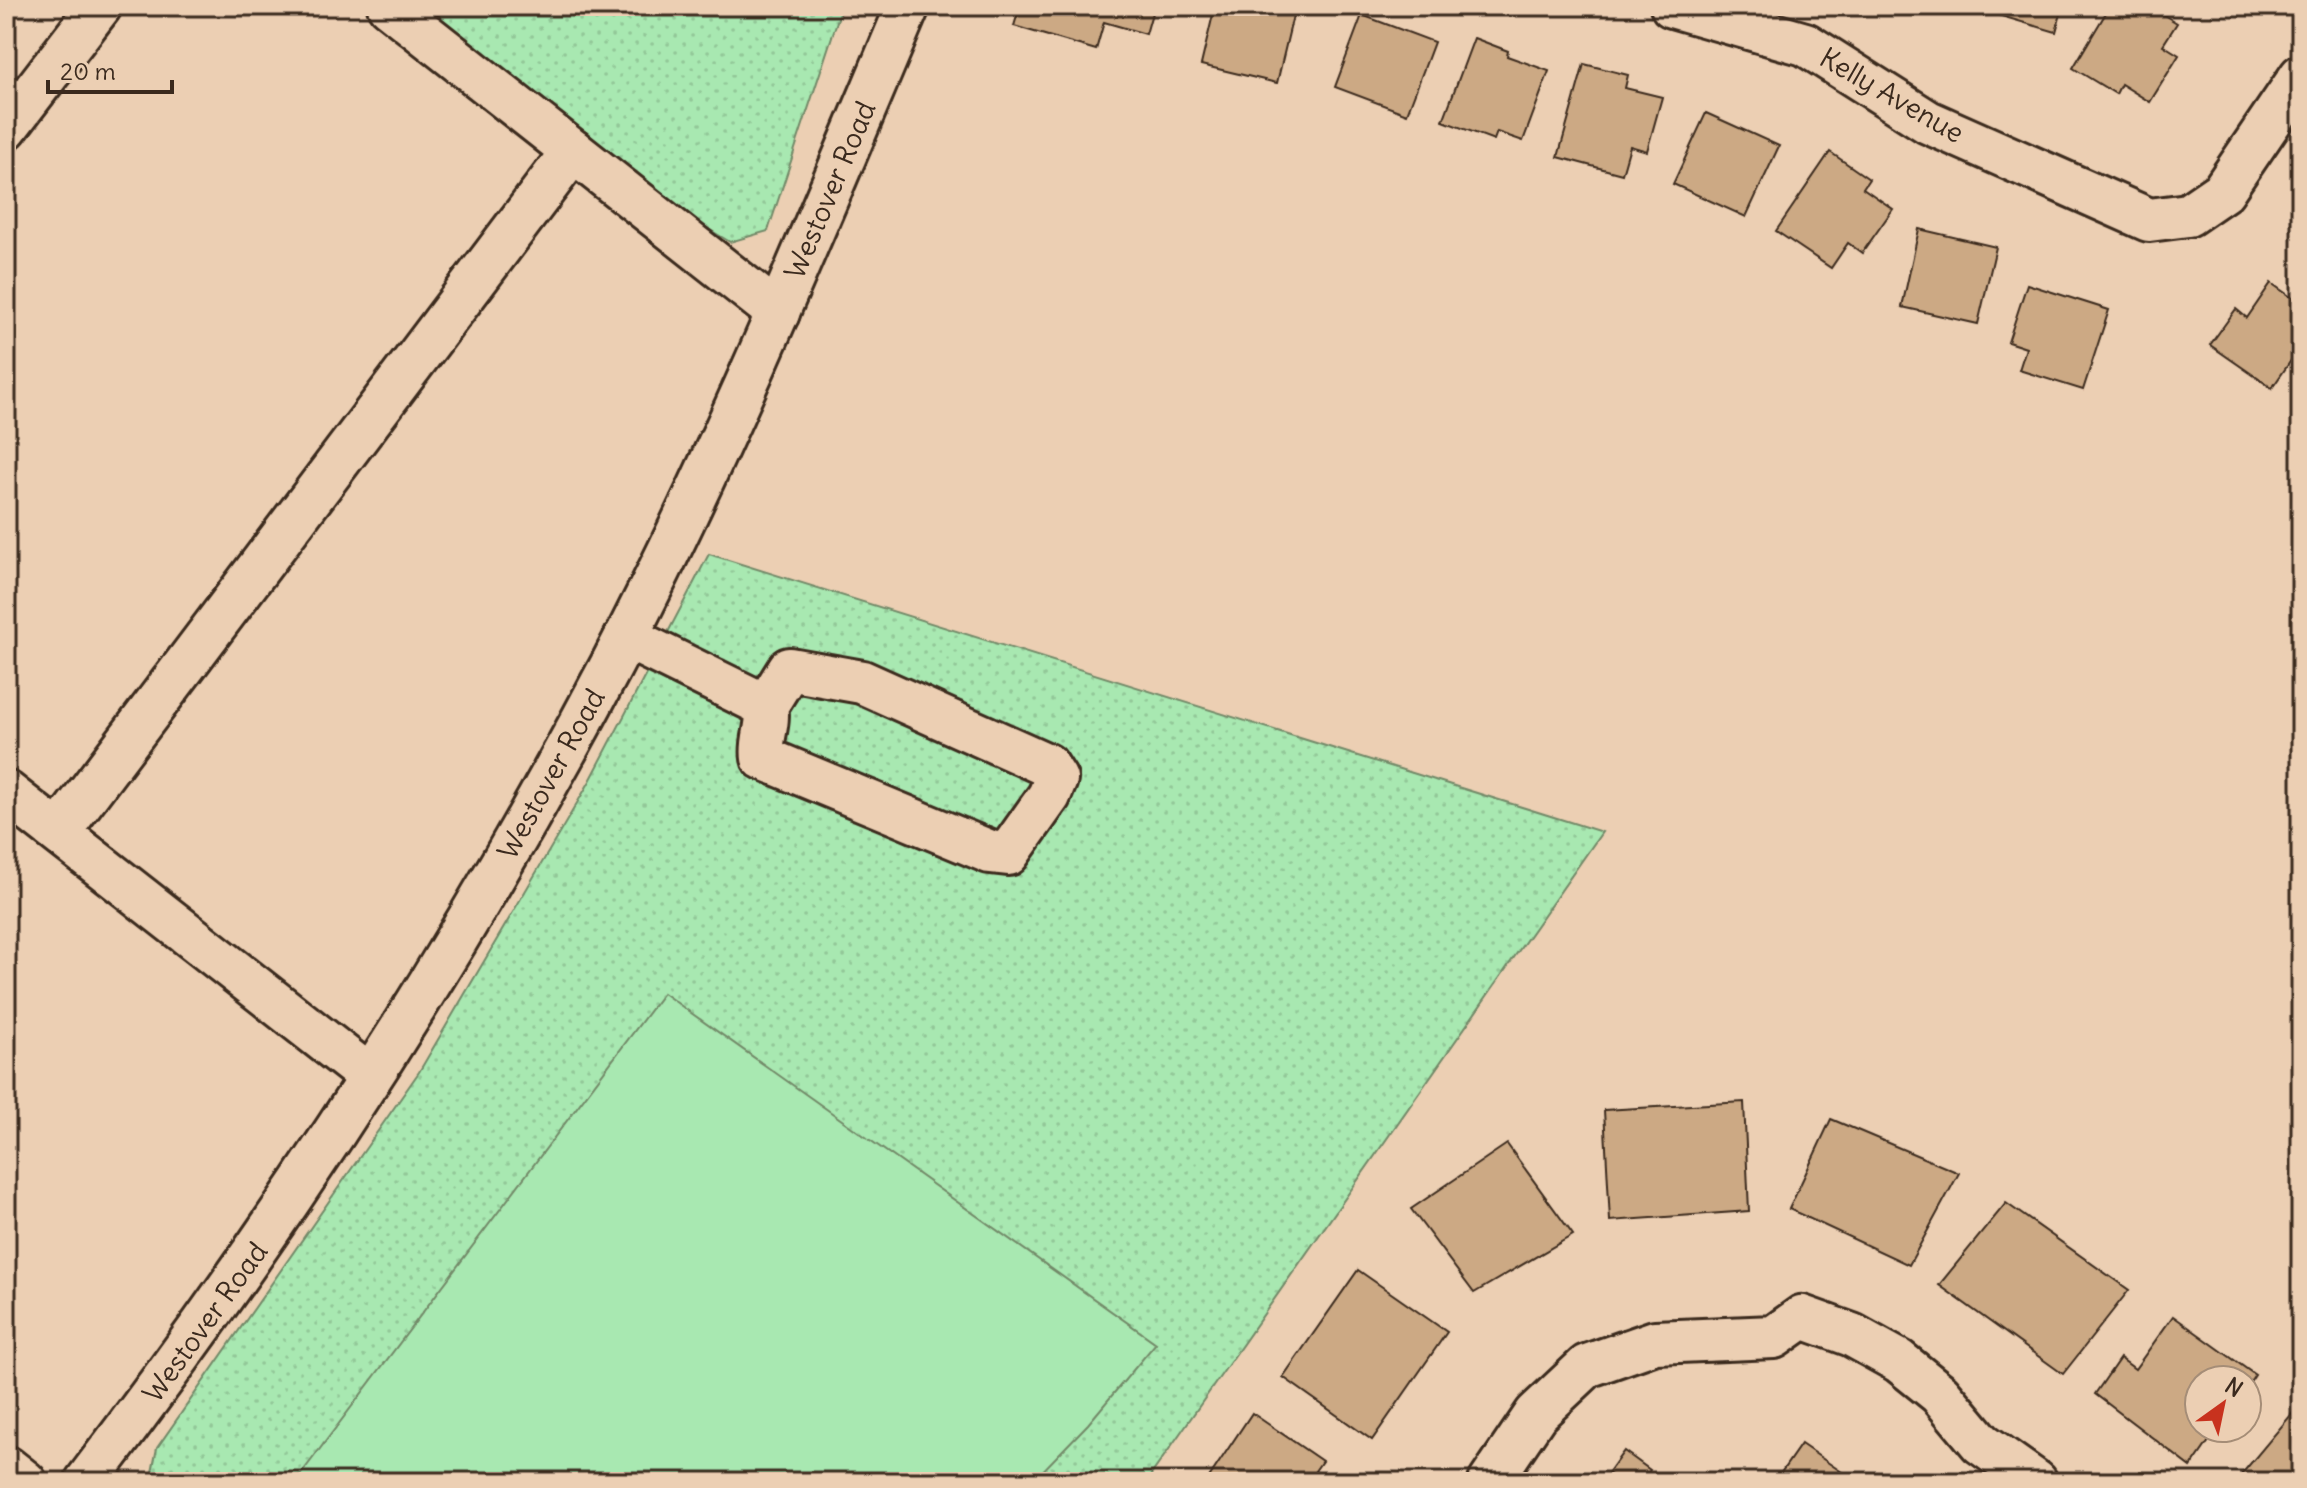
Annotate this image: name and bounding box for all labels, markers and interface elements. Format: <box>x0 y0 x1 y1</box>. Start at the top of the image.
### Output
street label: Kelly Avenue <box>1813 39 1971 151</box>
scale bar <box>48 44 172 94</box>
text: 20 m <box>60 56 116 86</box>
street label: Westover Road <box>776 96 884 284</box>
street label: Westover Road <box>489 682 613 866</box>
street label: Westover Road <box>135 1235 275 1409</box>
north arrow <box>2183 1364 2263 1444</box>
text: N <box>2220 1371 2248 1403</box>

